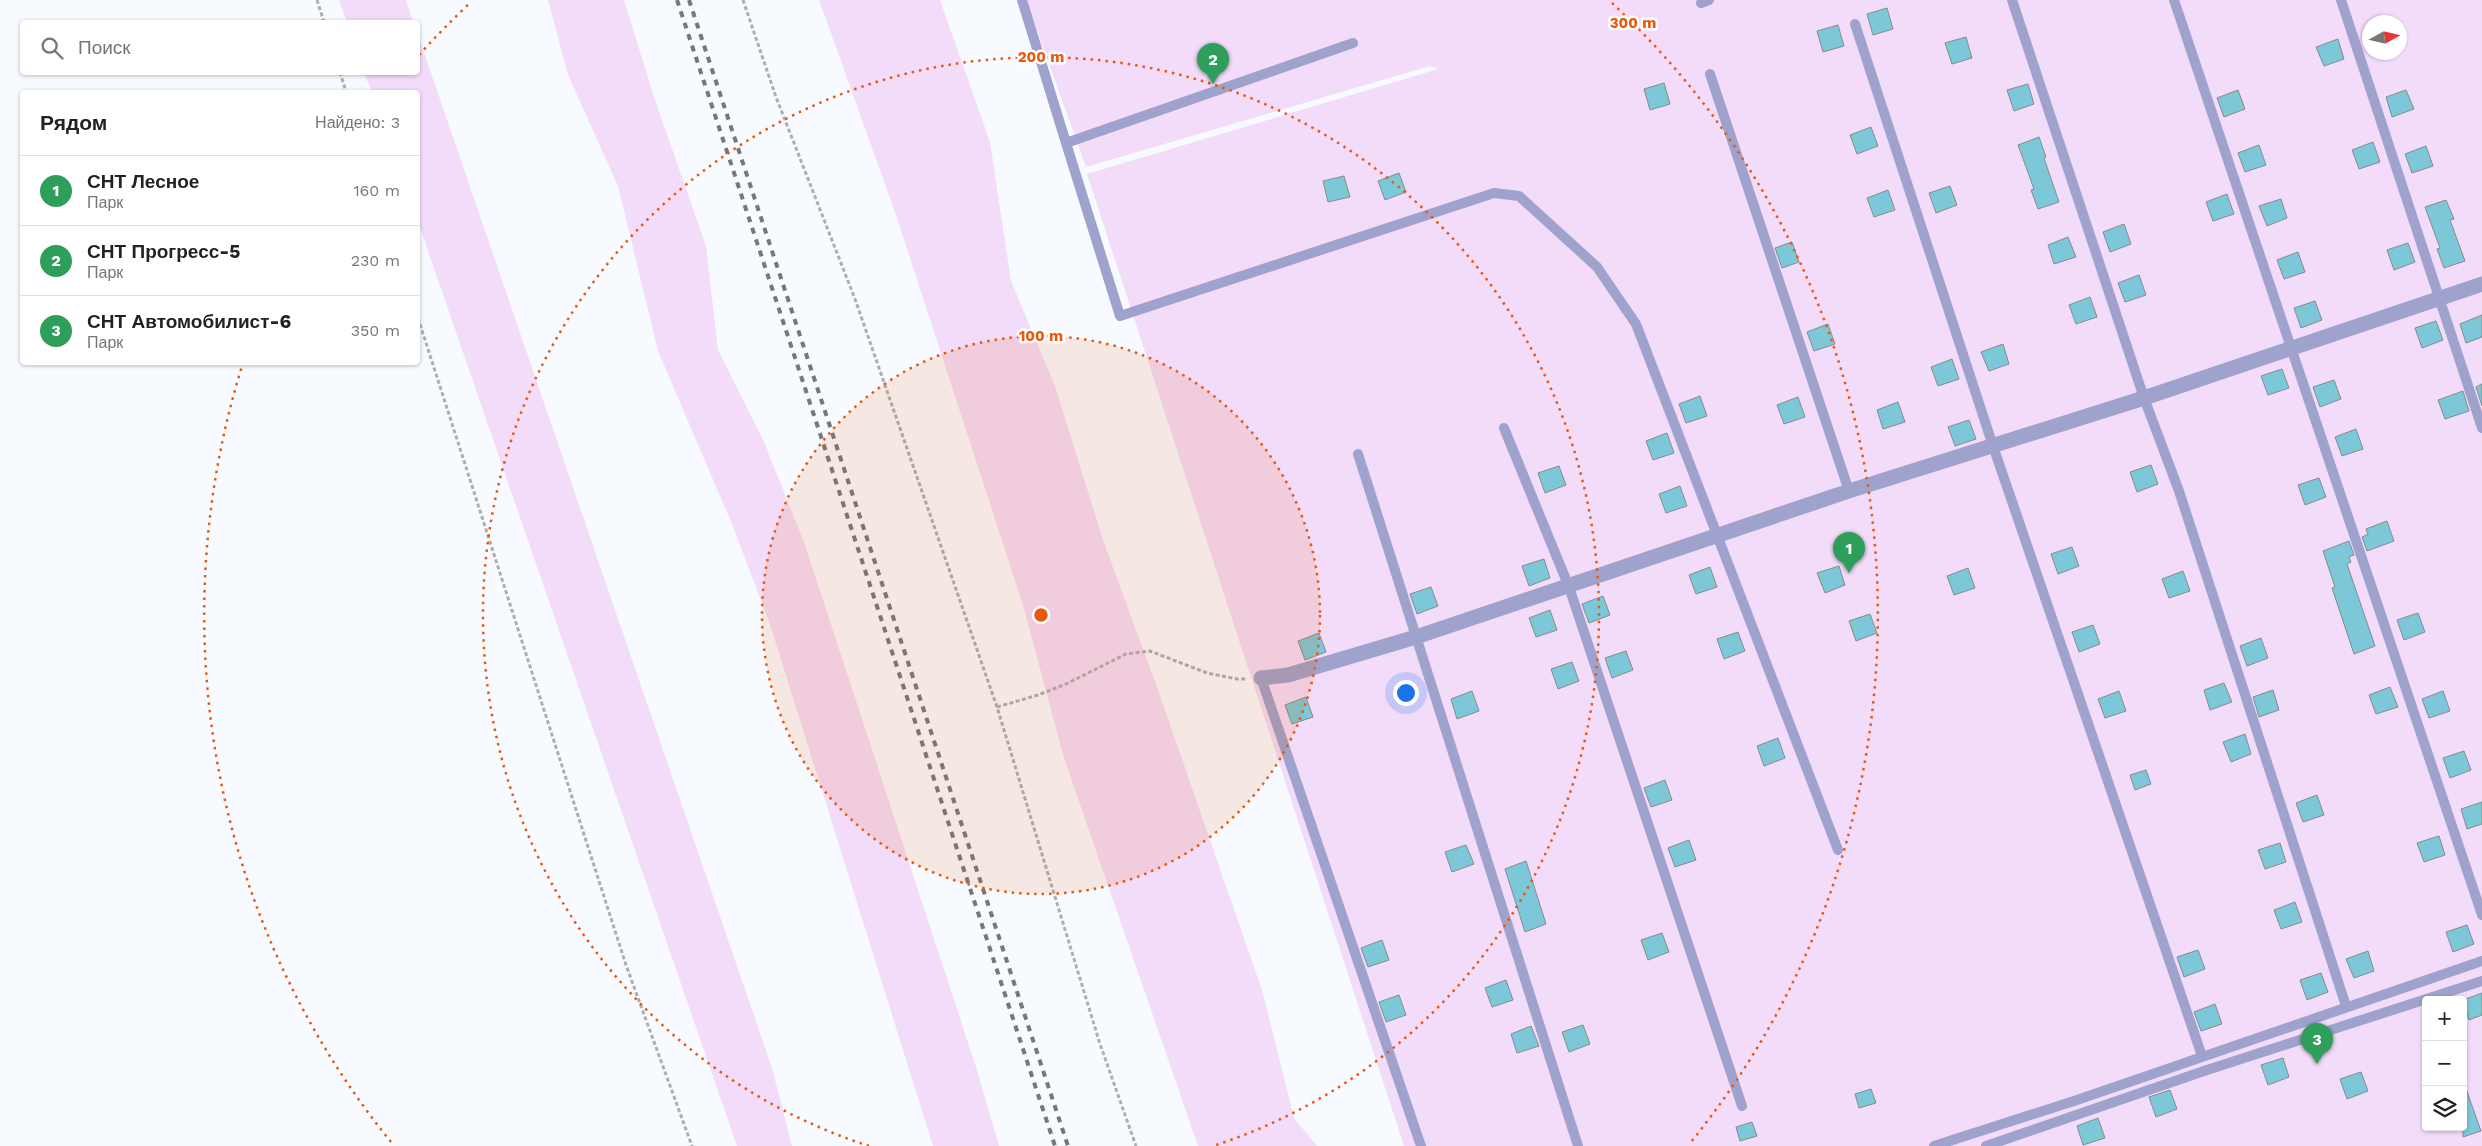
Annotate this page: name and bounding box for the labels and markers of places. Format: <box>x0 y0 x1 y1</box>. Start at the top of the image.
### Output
pin: 2 <box>1197 43 1229 84</box>
pin: 1 <box>1833 532 1865 573</box>
centre of rings <box>1032 606 1050 624</box>
pin: 3 <box>2301 1023 2333 1064</box>

